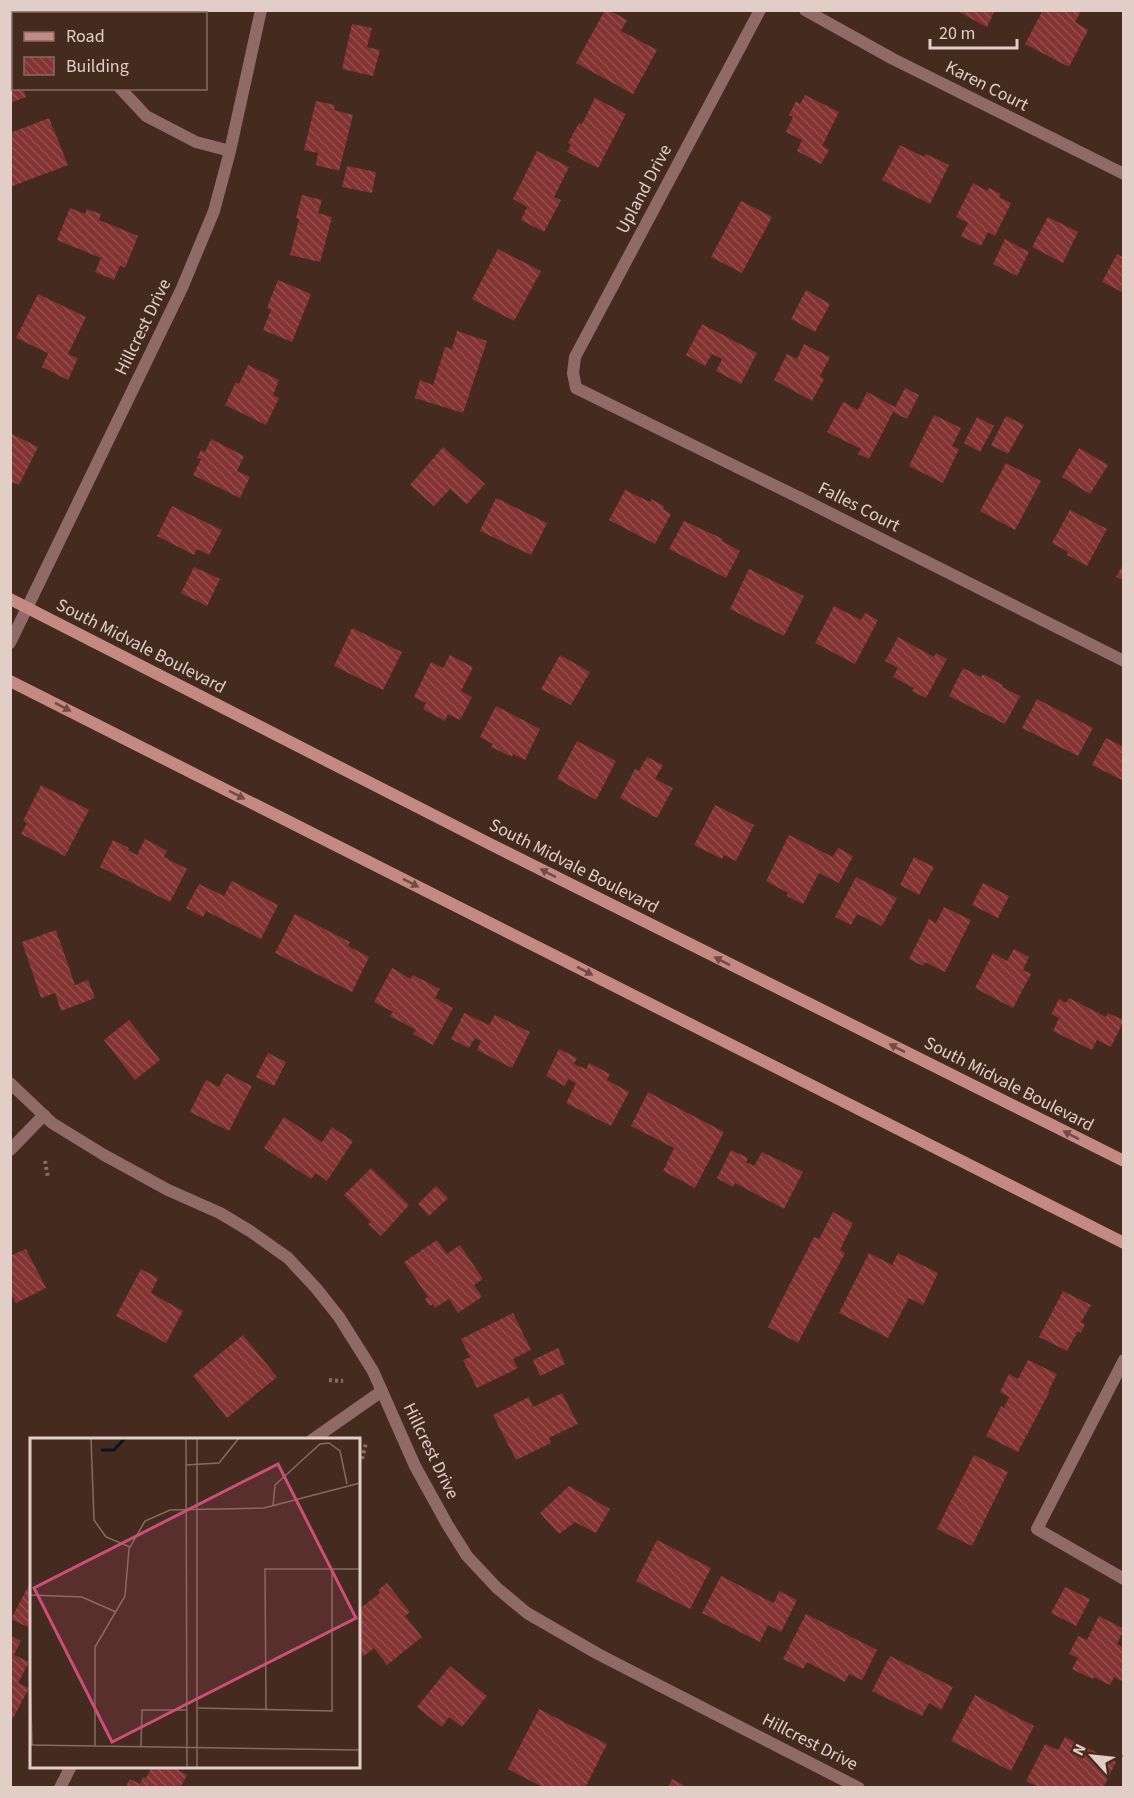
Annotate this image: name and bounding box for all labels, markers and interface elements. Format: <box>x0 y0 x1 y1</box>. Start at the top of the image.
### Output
legend <box>12 12 207 90</box>
scale bar <box>930 12 1017 50</box>
text: 20 m <box>939 21 975 46</box>
text: Road <box>66 24 105 49</box>
text: Building <box>66 54 129 79</box>
street label: Karen Court <box>941 54 1033 118</box>
street label: Upland Drive <box>610 140 678 238</box>
street label: Hillcrest Drive <box>109 275 177 379</box>
street label: Falles Court <box>814 476 904 538</box>
street label: South Midvale Boulevard <box>52 592 230 700</box>
one-way arrow <box>54 702 71 712</box>
one-way arrow <box>228 790 245 800</box>
street label: South Midvale Boulevard <box>485 812 663 920</box>
one-way arrow <box>539 869 557 879</box>
one-way arrow <box>402 878 419 888</box>
one-way arrow <box>714 956 731 965</box>
one-way arrow <box>577 966 594 976</box>
street label: South Midvale Boulevard <box>920 1030 1098 1138</box>
one-way arrow <box>888 1043 905 1053</box>
one-way arrow <box>1063 1130 1080 1140</box>
street label: Hillcrest Drive <box>397 1399 465 1503</box>
inset map <box>30 1438 360 1768</box>
street label: Hillcrest Drive <box>758 1707 862 1777</box>
north arrow <box>1062 1726 1122 1786</box>
text: N <box>1067 1740 1092 1759</box>

